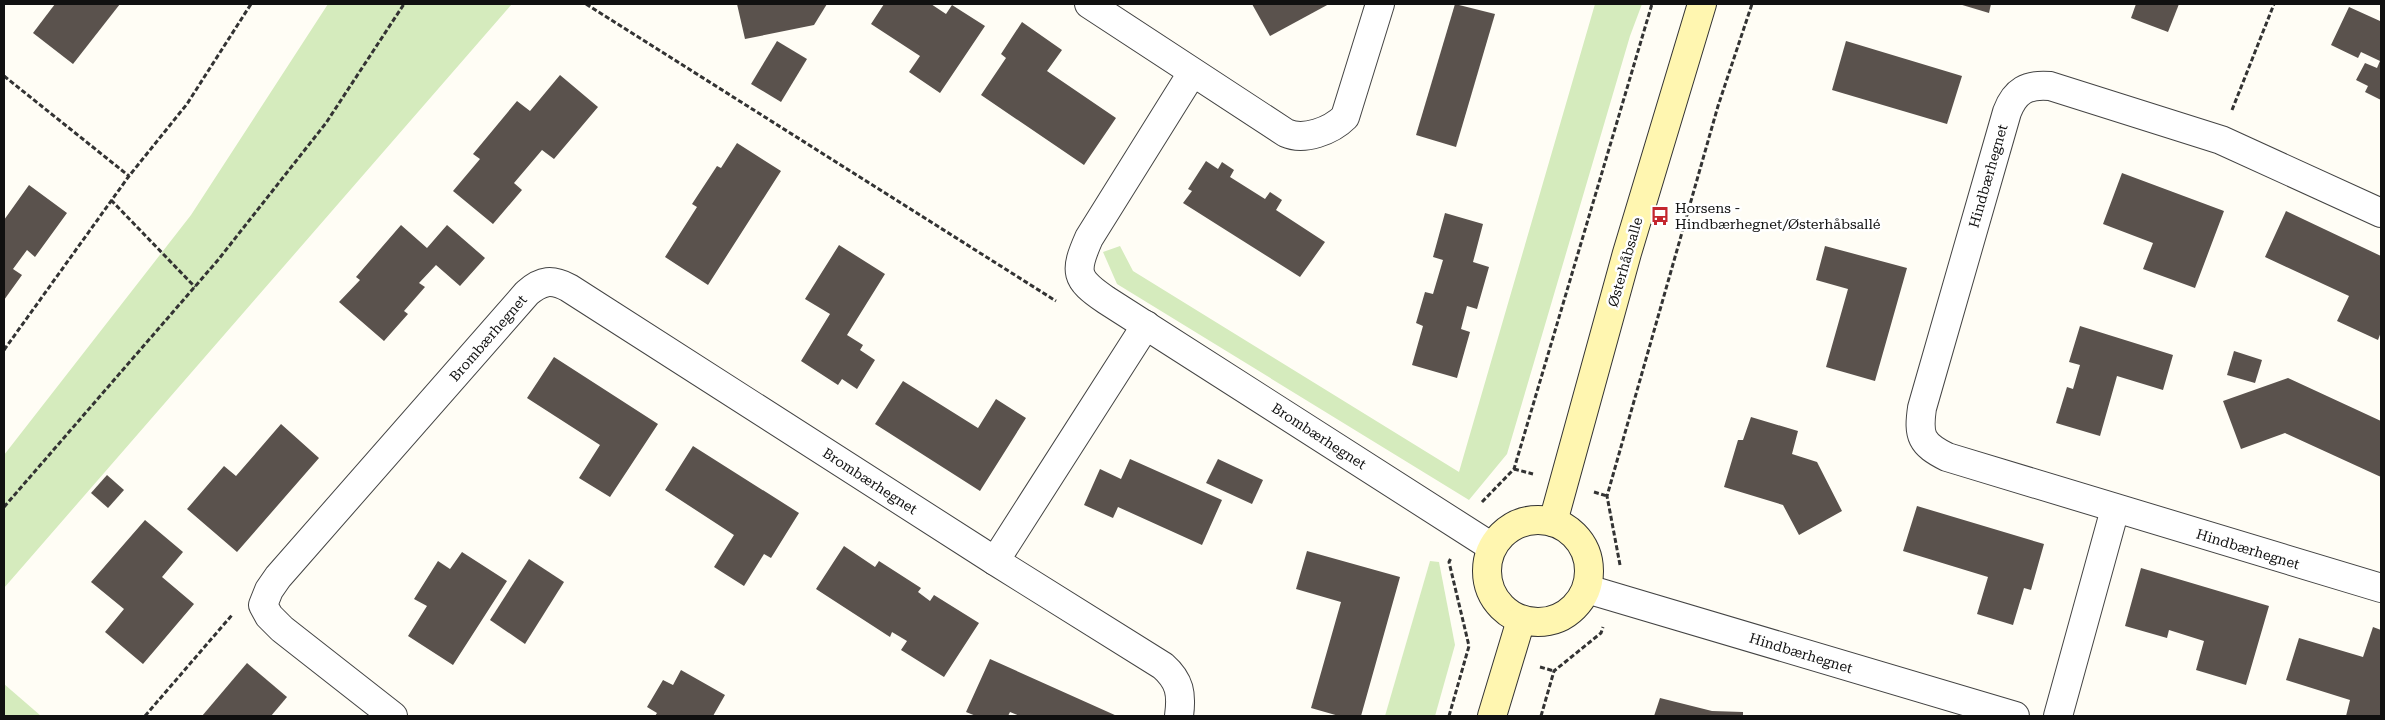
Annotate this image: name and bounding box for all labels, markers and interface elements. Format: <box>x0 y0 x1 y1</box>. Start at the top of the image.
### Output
street label: Hindbærhegnet <box>1966 122 2010 230</box>
place label: Horsens - Hindbærhegnet/Østerhåbsallé <box>1675 200 1881 232</box>
bus stop icon: Horsens - Hindbærhegnet/Østerhåbsallé <box>1649 205 1671 227</box>
street label: Østerhåbsalle <box>1605 215 1646 309</box>
street label: Brombærhegnet <box>446 292 530 384</box>
street label: Brombærhegnet <box>1269 400 1369 472</box>
street label: Brombærhegnet <box>820 445 920 517</box>
street label: Hindbærhegnet <box>2194 526 2302 572</box>
street label: Hindbærhegnet <box>1747 630 1855 676</box>

